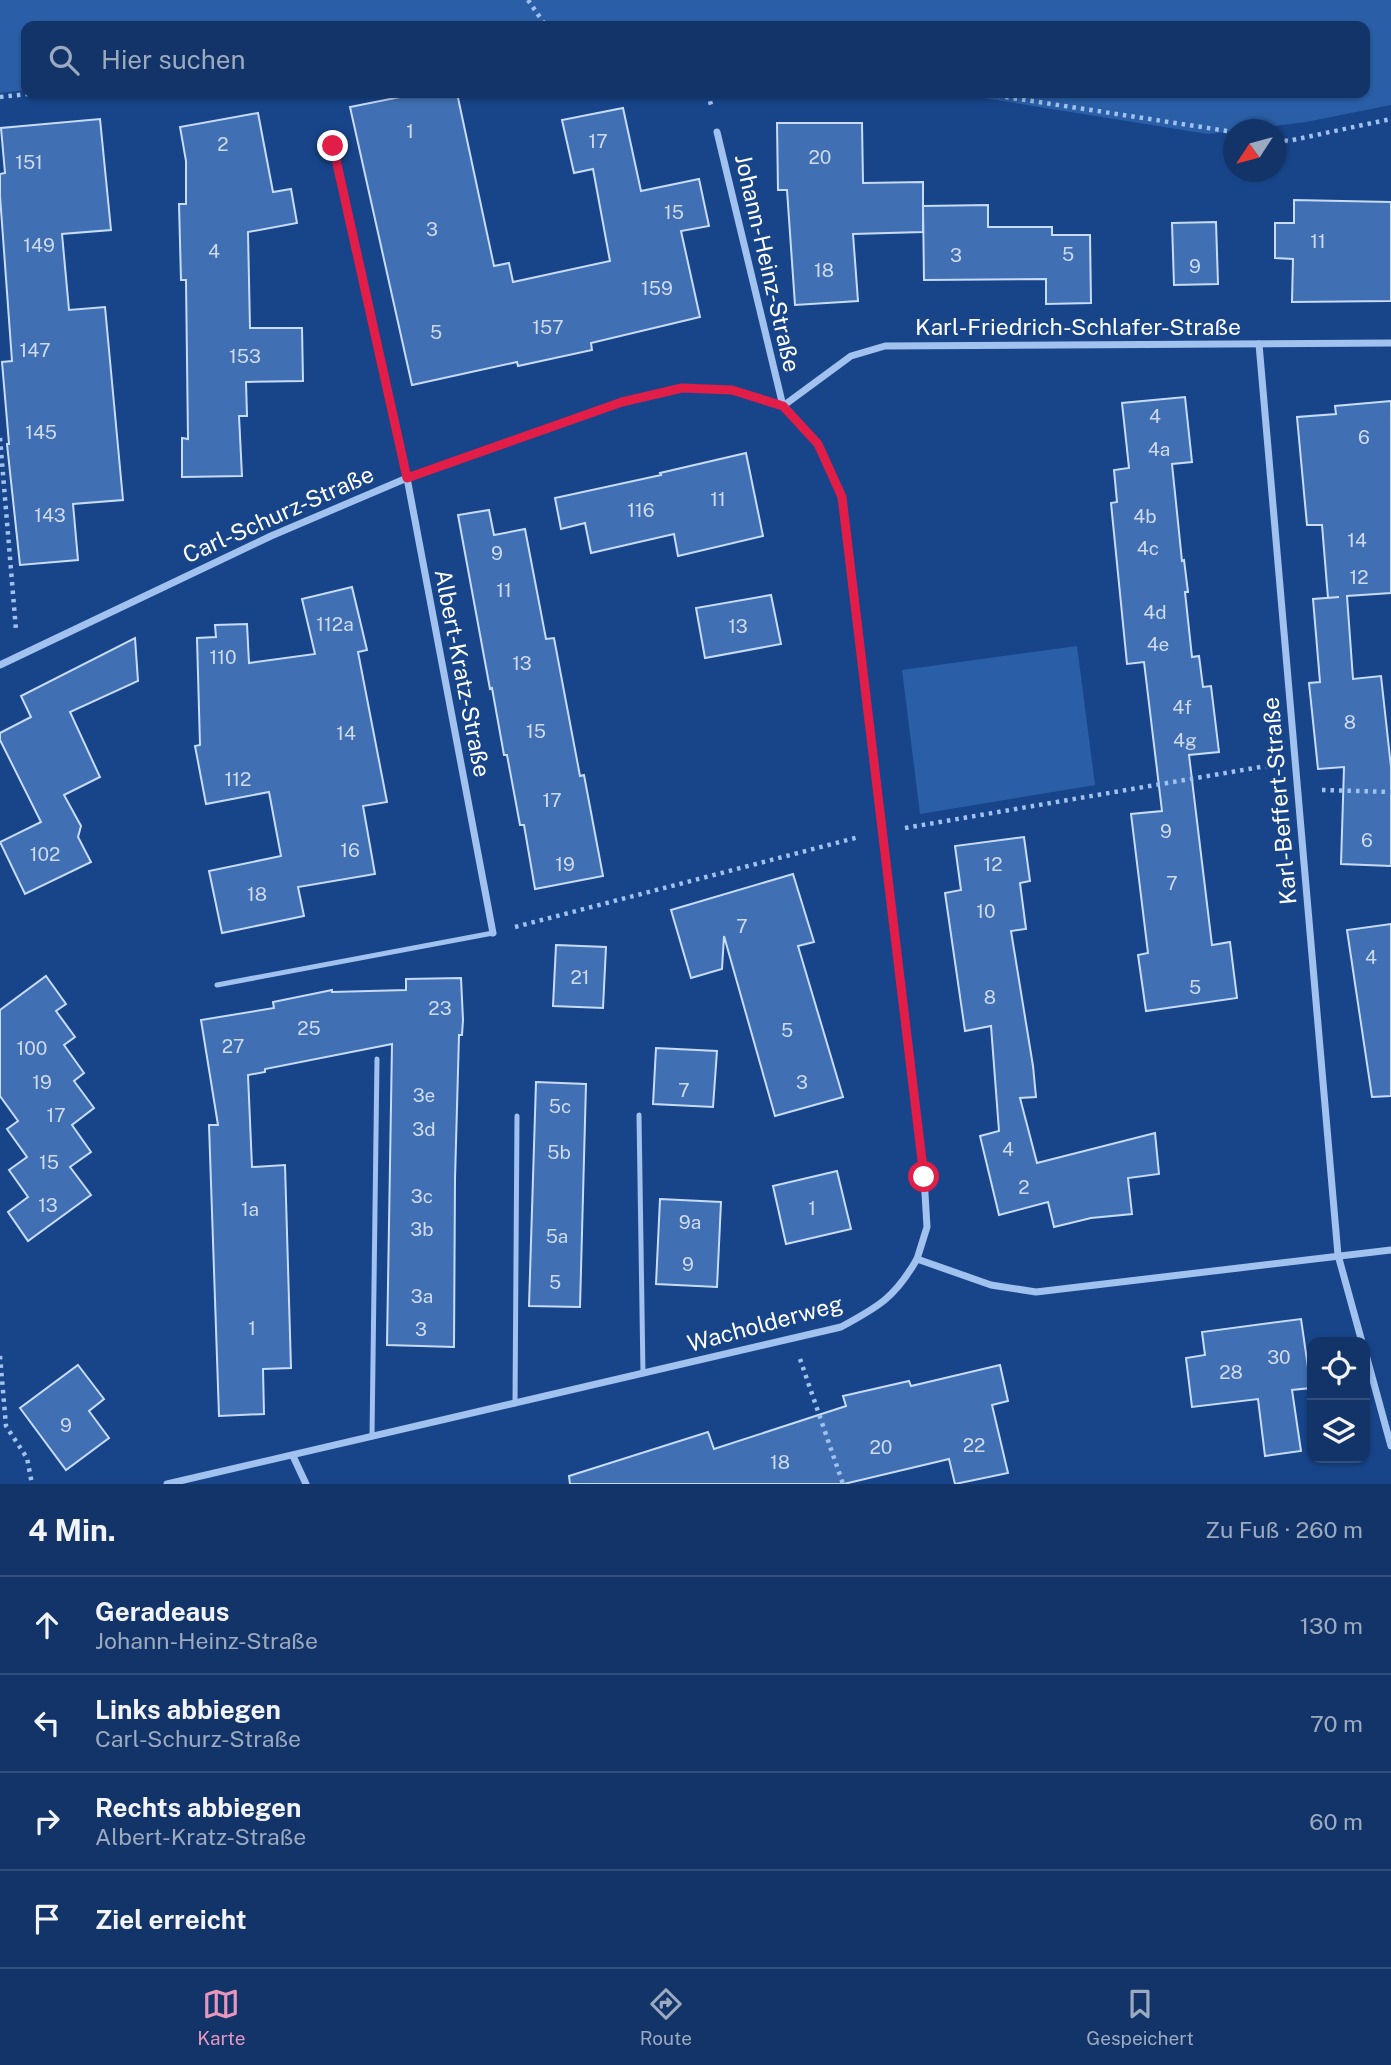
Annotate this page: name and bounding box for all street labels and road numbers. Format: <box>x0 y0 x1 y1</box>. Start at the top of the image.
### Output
street label: Johann-Heinz-Straße <box>730 151 806 375</box>
street label: Karl-Friedrich-Schlafer-Straße <box>915 313 1241 340</box>
street label: Carl-Schurz-Straße <box>178 460 378 568</box>
street label: Albert-Kratz-Straße <box>430 567 496 779</box>
street label: Karl-Beffert-Straße <box>1256 696 1302 906</box>
street label: Wacholderweg <box>684 1289 846 1357</box>

